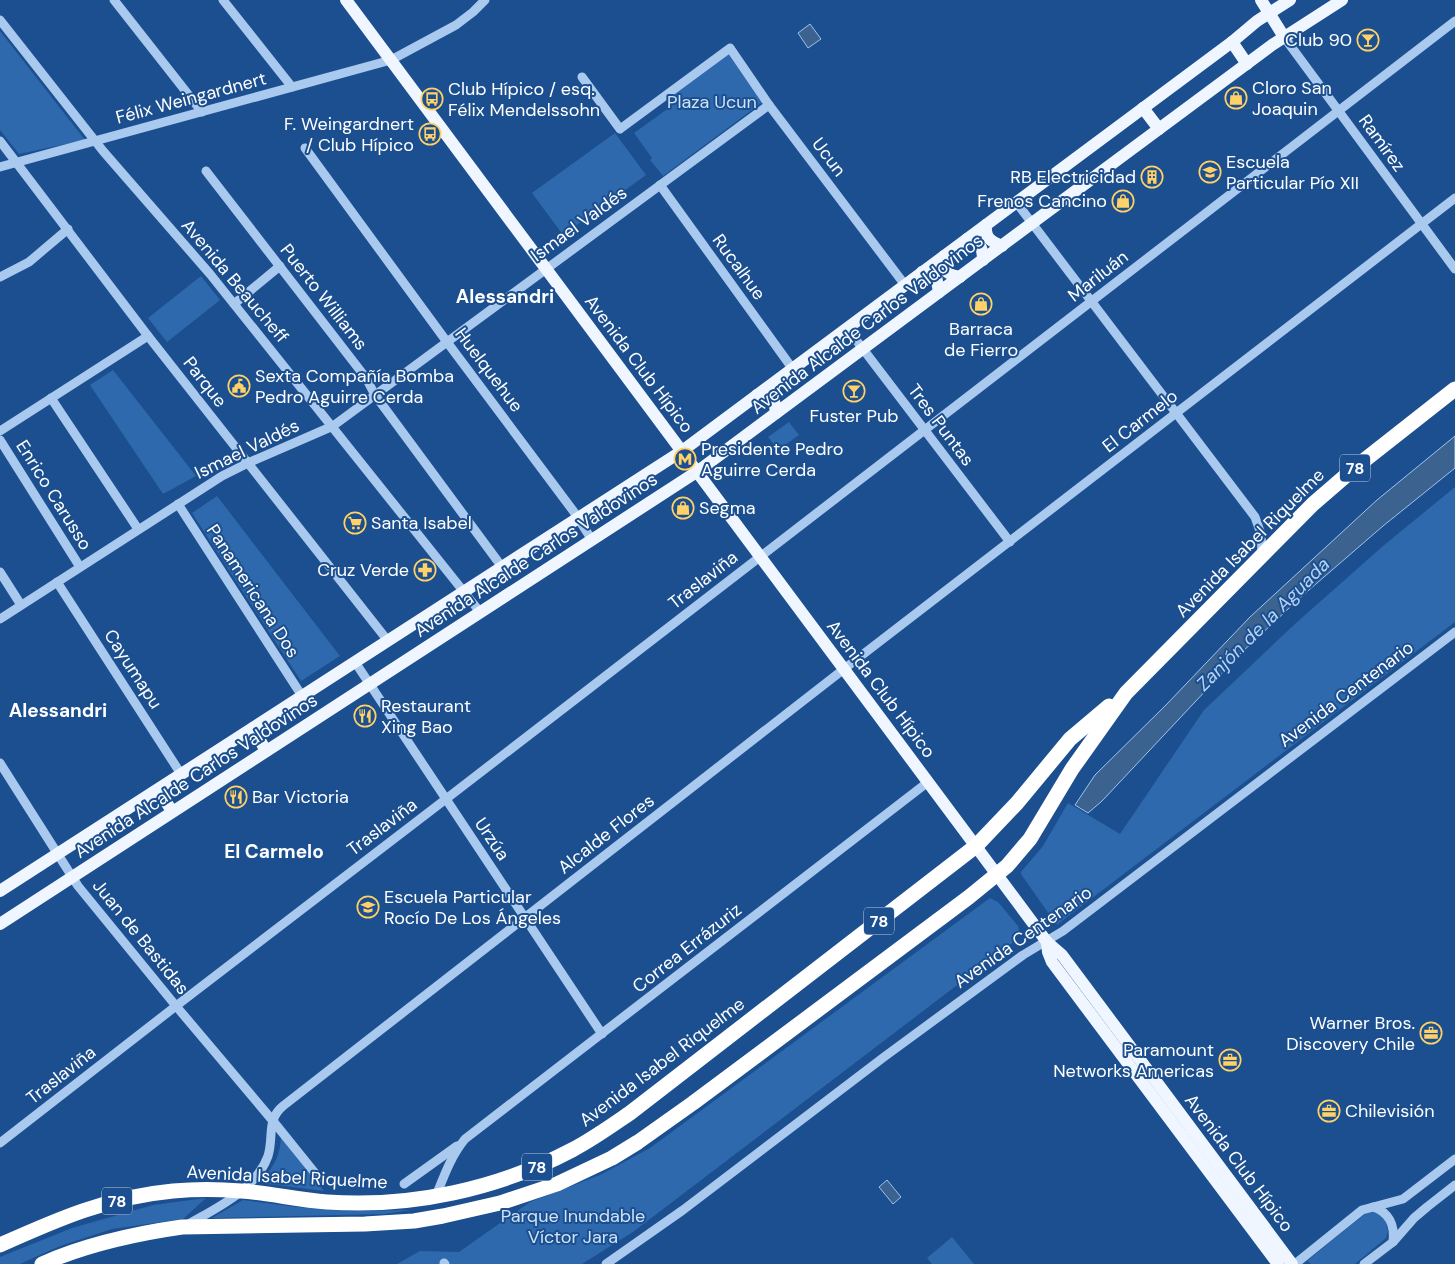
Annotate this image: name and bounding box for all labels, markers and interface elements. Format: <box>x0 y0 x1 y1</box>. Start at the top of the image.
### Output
place label: Club 90 <box>1285 28 1352 52</box>
bar icon: Club 90 <box>1356 28 1380 52</box>
street label: Félix Weingardnert <box>113 66 269 130</box>
place label: Cloro San Joaquin <box>1252 76 1332 121</box>
place label: Club Hípico / esq. Félix Mendelssohn <box>448 77 600 122</box>
shop icon: Cloro San Joaquin <box>1224 86 1248 110</box>
bus stop icon: Club Hípico / esq. Félix Mendelssohn <box>420 87 444 111</box>
park label: Plaza Ucun <box>667 90 757 114</box>
street label: Ramírez <box>1353 110 1411 176</box>
place label: F. Weingardnert / Club Hípico <box>284 112 414 157</box>
bus stop icon: F. Weingardnert / Club Hípico <box>418 122 442 146</box>
street label: Ucun <box>807 133 851 181</box>
place label: Escuela Particular Pío XII <box>1226 150 1359 195</box>
school or university icon: Escuela Particular Pío XII <box>1198 160 1222 184</box>
place label: RB Electricidad <box>1010 165 1136 189</box>
building icon: RB Electricidad <box>1140 165 1164 189</box>
street label: Ismael Valdés <box>526 181 632 267</box>
place label: Frenos Cancino <box>977 189 1107 213</box>
shop icon: Frenos Cancino <box>1111 189 1135 213</box>
street label: Avenida Beaucheff <box>176 214 294 348</box>
street label: Rucalhue <box>707 229 771 305</box>
street label: Avenida Alcalde Carlos Valdovinos <box>746 229 988 419</box>
street label: Puerto Williams <box>275 239 373 355</box>
street label: Mariluán <box>1063 245 1133 307</box>
district label: Alessandri <box>456 284 554 309</box>
street label: Avenida Club Hípico <box>579 290 699 438</box>
shop icon: Barraca de Fierro <box>969 292 993 316</box>
place label: Barraca de Fierro <box>944 317 1018 362</box>
street label: Huelquehue <box>449 323 529 417</box>
street label: Parque <box>178 352 232 412</box>
place label: Sexta Compañía Bomba Pedro Aguirre Cerda <box>255 364 454 409</box>
public building icon: Sexta Compañía Bomba Pedro Aguirre Cerda <box>227 374 251 398</box>
bar icon: Fuster Pub <box>842 379 866 403</box>
street label: Tres Puntas <box>902 379 980 471</box>
street label: El Carmelo <box>1097 384 1183 458</box>
place label: Fuster Pub <box>809 404 899 428</box>
street label: Ismael Valdés <box>191 413 303 485</box>
street label: Enrico Carusso <box>11 435 97 555</box>
place label: Presidente Pedro Aguirre Cerda <box>701 437 843 482</box>
metro station icon: Presidente Pedro Aguirre Cerda <box>673 447 697 471</box>
road number: 78 <box>1340 454 1370 482</box>
street label: Avenida Isabel Riquelme <box>1170 463 1330 623</box>
street label: Avenida Alcalde Carlos Valdovinos <box>410 467 662 643</box>
shop icon: Segma <box>671 496 695 520</box>
place label: Segma <box>699 496 755 520</box>
supermarket icon: Santa Isabel <box>343 511 367 535</box>
place label: Santa Isabel <box>371 511 472 535</box>
street label: Panamericana Dos <box>201 520 305 662</box>
street label: Traslaviña <box>663 545 743 615</box>
water label: Zanjón de la Aguada <box>1191 552 1335 696</box>
place label: Cruz Verde <box>317 558 409 582</box>
pharmacy icon: Cruz Verde <box>413 558 437 582</box>
street label: Avenida Club Hípico <box>821 615 941 763</box>
street label: Cayumapu <box>98 625 168 713</box>
street label: Avenida Centenario <box>1274 635 1418 753</box>
street label: Avenida Alcalde Carlos Valdovinos <box>70 688 322 864</box>
place label: Restaurant Xing Bao <box>381 694 471 739</box>
district label: Alessandri <box>9 698 107 723</box>
restaurant icon: Restaurant Xing Bao <box>353 704 377 728</box>
restaurant icon: Bar Victoria <box>224 785 248 809</box>
place label: Bar Victoria <box>252 785 349 809</box>
street label: Alcalde Flores <box>553 789 659 879</box>
street label: Traslaviña <box>342 793 422 861</box>
street label: Urzúa <box>469 813 515 865</box>
district label: El Carmelo <box>224 839 324 864</box>
street label: Juan de Bastidas <box>87 875 195 999</box>
street label: Avenida Centenario <box>949 880 1097 994</box>
place label: Escuela Particular Rocío De Los Ángeles <box>384 885 561 930</box>
school or university icon: Escuela Particular Rocío De Los Ángeles <box>356 895 380 919</box>
street label: Correa Errázuriz <box>627 898 747 998</box>
road number: 78 <box>864 908 894 934</box>
street label: Avenida Isabel Riquelme <box>574 992 750 1132</box>
place label: Warner Bros. Discovery Chile <box>1286 1011 1415 1056</box>
office icon: Warner Bros. Discovery Chile <box>1419 1021 1443 1045</box>
place label: Paramount Networks Americas <box>1053 1038 1214 1083</box>
street label: Traslaviña <box>21 1040 101 1110</box>
office icon: Paramount Networks Americas <box>1218 1048 1242 1072</box>
street label: Avenida Club Hípico <box>1179 1089 1299 1237</box>
office icon: Chilevisión <box>1317 1099 1341 1123</box>
place label: Chilevisión <box>1345 1099 1435 1123</box>
road number: 78 <box>522 1154 552 1180</box>
street label: Avenida Isabel Riquelme <box>186 1160 388 1194</box>
road number: 78 <box>102 1188 132 1214</box>
park label: Parque Inundable Víctor Jara <box>501 1204 645 1249</box>

